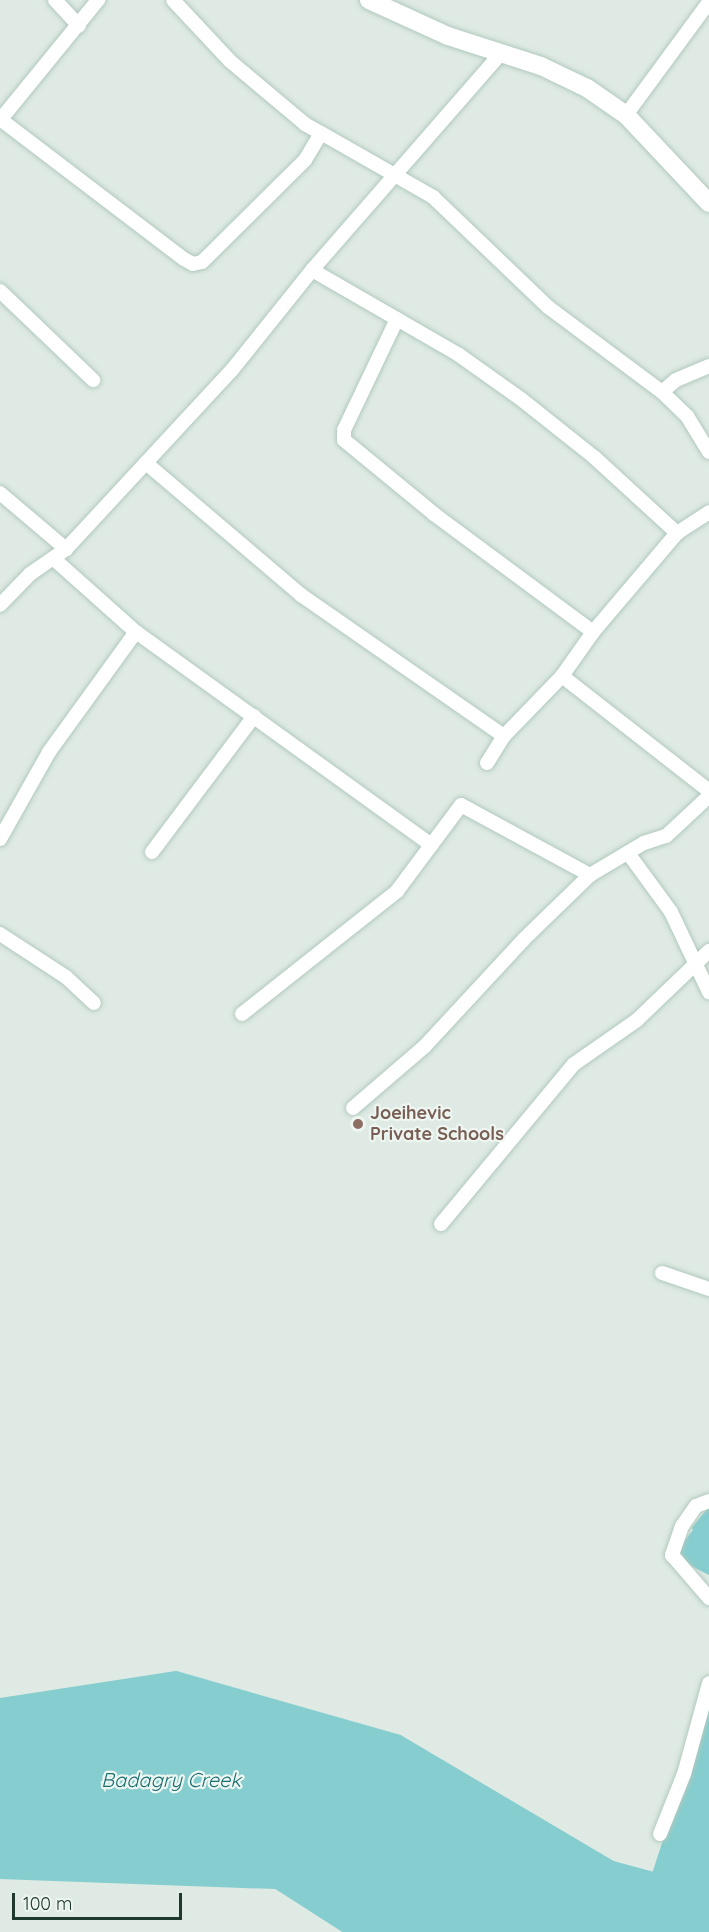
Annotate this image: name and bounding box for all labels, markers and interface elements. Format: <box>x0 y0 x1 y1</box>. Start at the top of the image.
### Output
place label: Joeihevic Private Schools <box>370 1103 504 1146</box>
marker: Joeihevic Private Schools <box>351 1117 365 1131</box>
water label: Badagry Creek <box>101 1767 241 1791</box>
scale bar <box>15 1881 184 1919</box>
text: 100 m <box>23 1892 72 1915</box>

